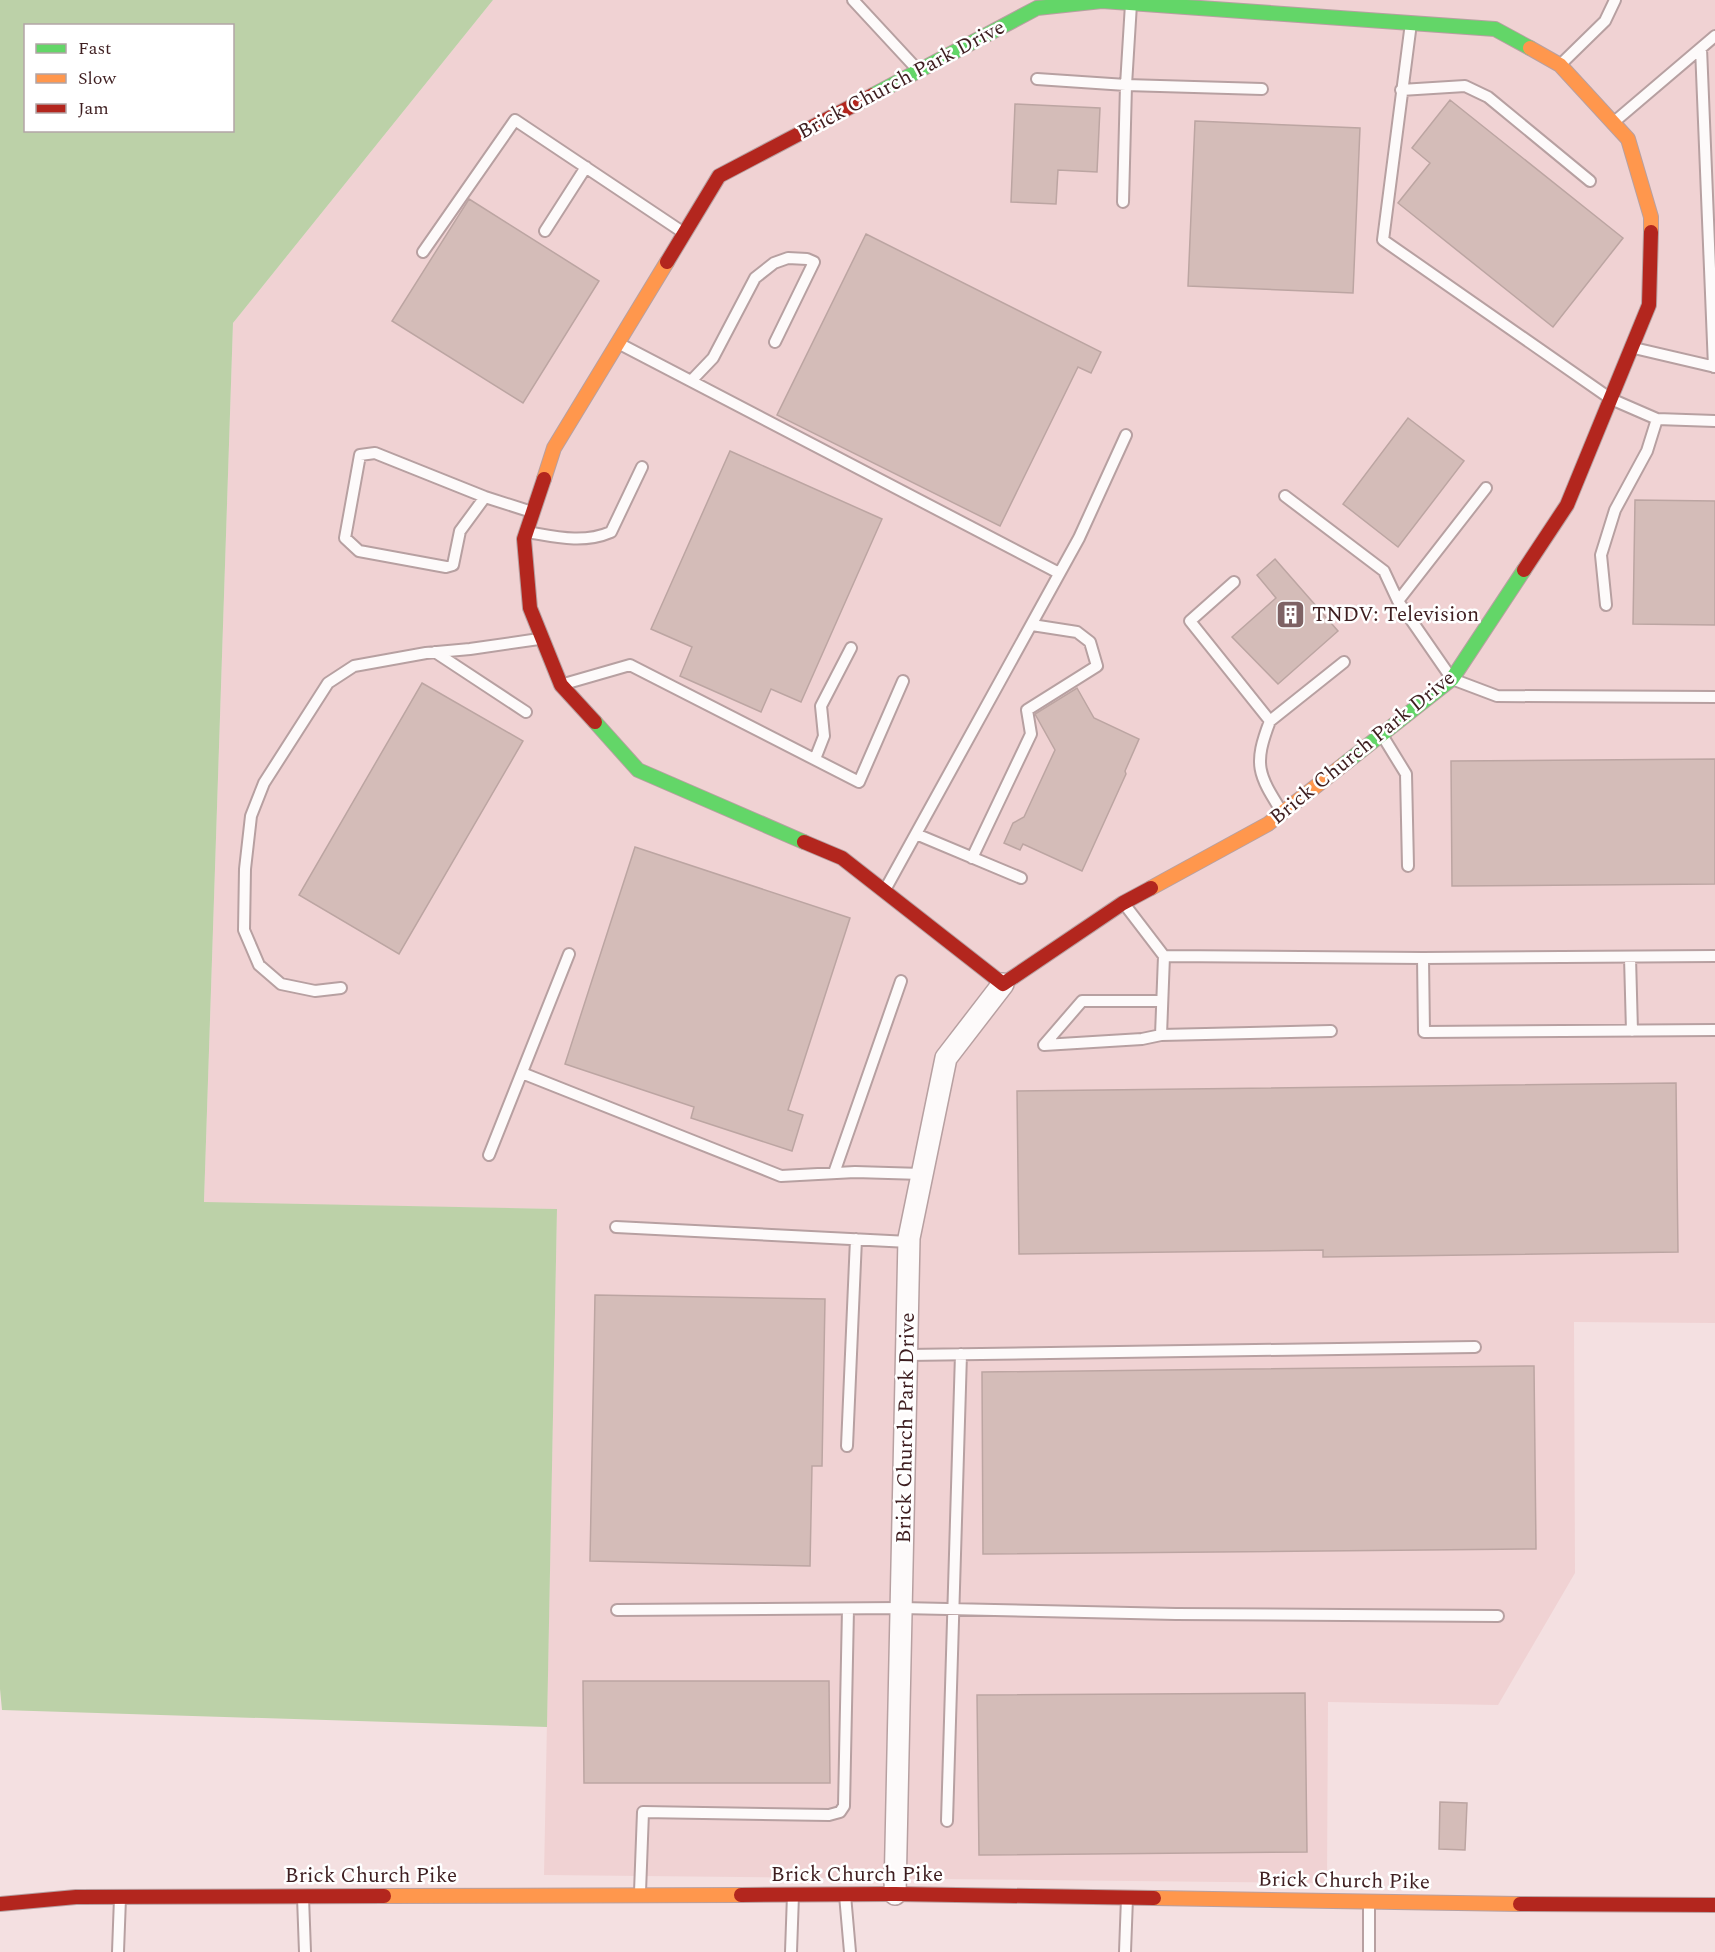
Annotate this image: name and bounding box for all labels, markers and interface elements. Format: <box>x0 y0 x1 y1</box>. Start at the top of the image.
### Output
street label: Brick Church Park Drive <box>792 12 1011 148</box>
legend <box>24 24 234 132</box>
text: Fast <box>78 35 111 62</box>
text: Slow <box>78 65 117 92</box>
text: Jam <box>78 95 109 122</box>
building icon: TNDV: Television <box>1275 598 1307 630</box>
place label: TNDV: Television <box>1312 599 1479 631</box>
street label: Brick Church Park Drive <box>1263 663 1462 833</box>
street label: Brick Church Park Drive <box>888 1312 924 1544</box>
street label: Brick Church Pike <box>771 1859 943 1891</box>
street label: Brick Church Pike <box>285 1860 457 1892</box>
street label: Brick Church Pike <box>1258 1863 1430 1899</box>

